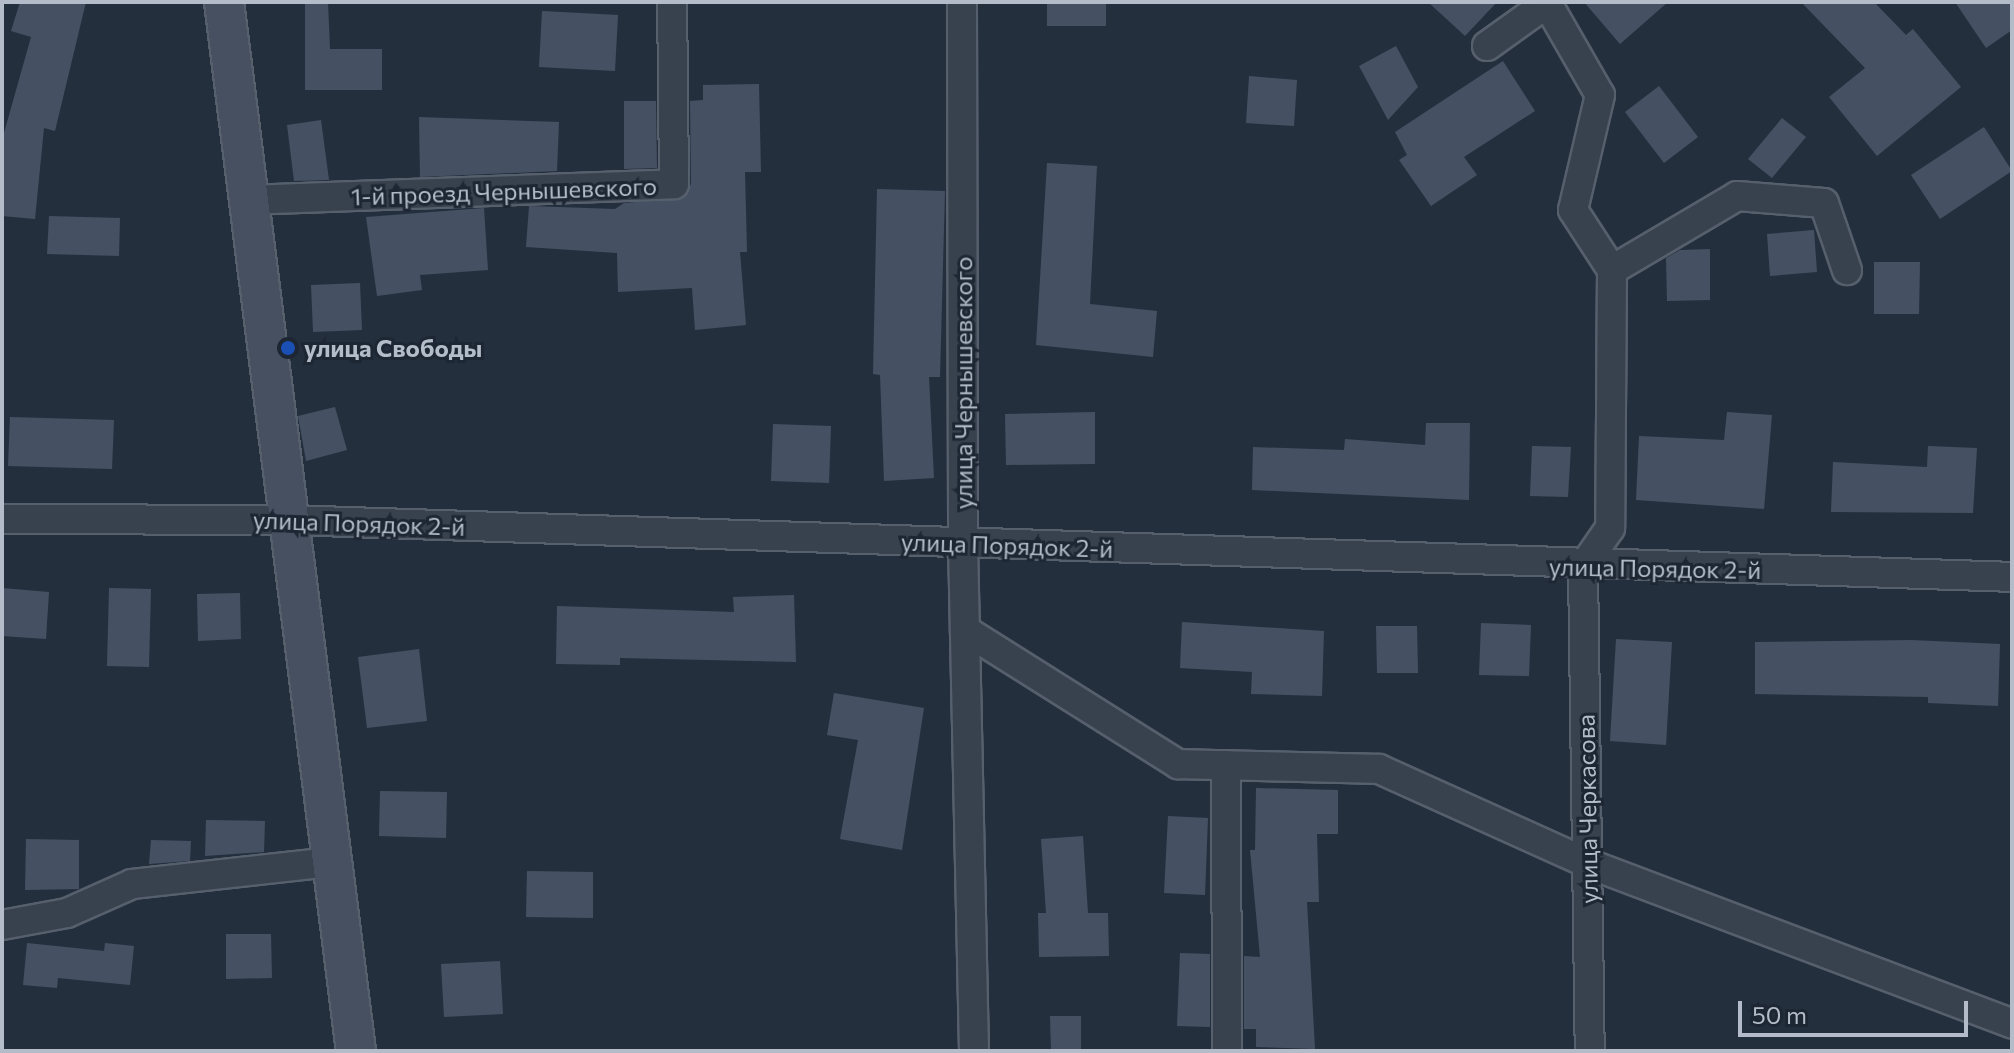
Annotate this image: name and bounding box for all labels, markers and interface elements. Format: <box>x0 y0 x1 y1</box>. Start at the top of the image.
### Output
street label: 1-й проезд Чернышевского <box>350 171 658 211</box>
street label: улица Чернышевского <box>949 257 977 509</box>
place label: улица Свободы <box>304 334 482 362</box>
marker: улица Свободы <box>279 339 297 357</box>
street label: улица Порядок 2-й <box>252 505 466 541</box>
street label: улица Порядок 2-й <box>900 527 1114 563</box>
street label: улица Порядок 2-й <box>1549 552 1761 584</box>
street label: улица Черкасова <box>1571 714 1603 904</box>
scale bar <box>1742 985 1972 1035</box>
text: 50 m <box>1752 1000 1807 1029</box>

